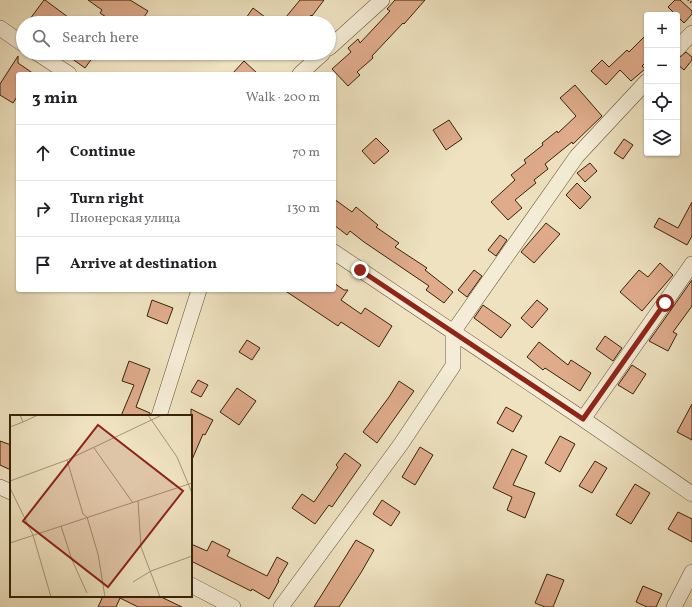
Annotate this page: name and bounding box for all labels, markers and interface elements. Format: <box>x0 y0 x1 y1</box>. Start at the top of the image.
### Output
map controls <box>644 12 680 156</box>
button: + <box>644 12 680 48</box>
search box <box>16 16 336 60</box>
icon: search <box>30 27 52 49</box>
text: Search here <box>62 28 139 49</box>
button: − <box>644 48 680 84</box>
button: locate <box>644 84 680 120</box>
text: 3 min <box>32 87 78 110</box>
text: Walk · 200 m <box>246 89 320 107</box>
button: layers <box>644 120 680 156</box>
icon: ahead <box>32 142 54 164</box>
text: Continue <box>70 142 135 163</box>
text: 70 m <box>292 144 320 162</box>
text: Turn right <box>70 189 144 210</box>
icon: right <box>32 198 54 220</box>
text: 130 m <box>287 200 320 218</box>
text: Пионерская улица <box>70 210 180 228</box>
icon: arrive <box>32 254 54 276</box>
text: Arrive at destination <box>70 254 217 275</box>
route end <box>351 261 369 279</box>
route start <box>656 294 674 312</box>
inset map <box>10 415 192 597</box>

